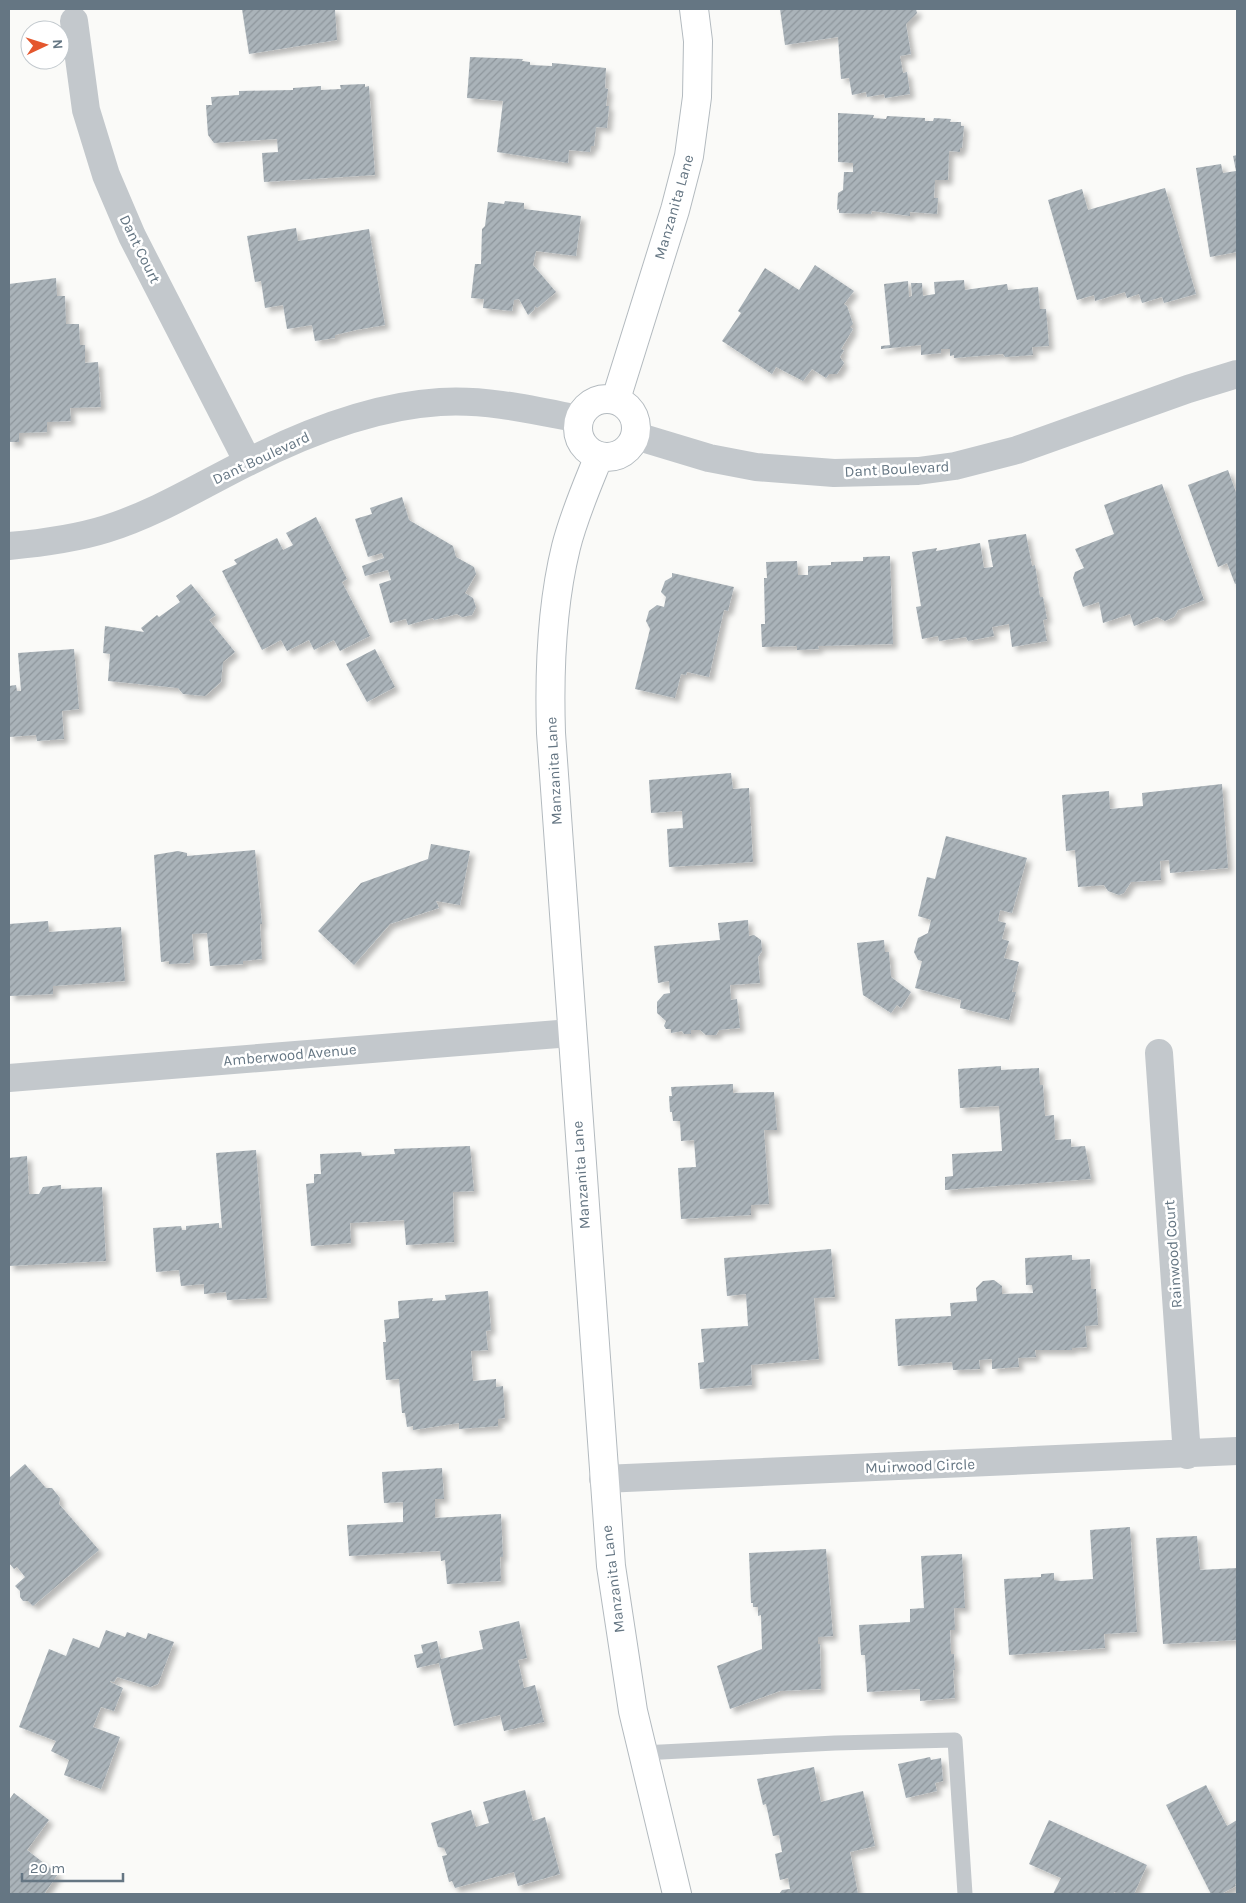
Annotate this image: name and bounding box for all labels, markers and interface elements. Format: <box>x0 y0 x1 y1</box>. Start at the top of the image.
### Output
north arrow <box>20 20 70 70</box>
text: N <box>49 39 66 50</box>
street label: Manzanita Lane <box>650 152 698 262</box>
street label: Dant Court <box>116 212 164 286</box>
street label: Dant Boulevard <box>210 428 312 488</box>
street label: Dant Boulevard <box>844 457 950 481</box>
street label: Manzanita Lane <box>542 716 566 826</box>
street label: Amberwood Avenue <box>223 1040 357 1070</box>
street label: Manzanita Lane <box>568 1120 594 1230</box>
street label: Rainwood Court <box>1160 1199 1186 1309</box>
street label: Muirwood Circle <box>865 1455 975 1477</box>
street label: Manzanita Lane <box>597 1524 629 1634</box>
scale bar <box>22 1850 124 1882</box>
text: 20 m <box>30 1859 65 1877</box>

